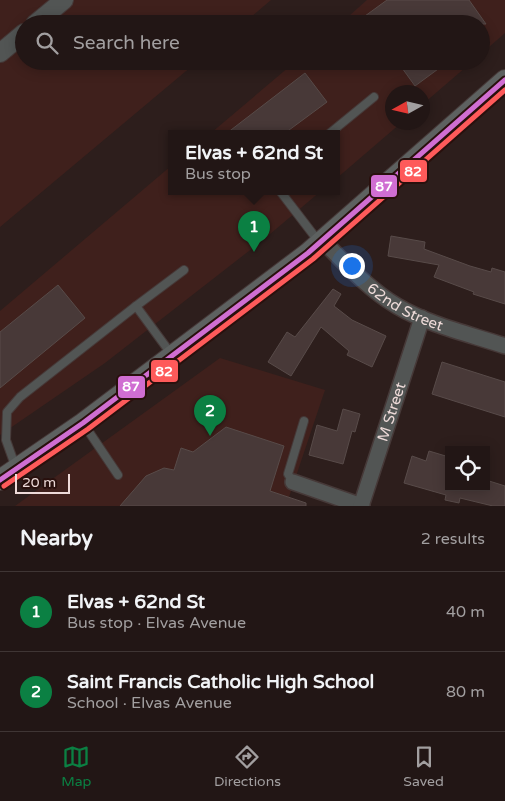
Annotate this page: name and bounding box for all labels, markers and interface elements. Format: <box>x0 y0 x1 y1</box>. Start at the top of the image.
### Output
search box <box>15 15 490 70</box>
icon: search <box>33 29 61 57</box>
text: Search here <box>73 32 180 54</box>
north arrow <box>385 85 430 130</box>
popup <box>168 130 340 195</box>
text: Elvas + 62nd St <box>185 142 323 164</box>
line badge: 82 <box>399 159 428 183</box>
text: 82 <box>404 163 422 180</box>
text: Bus stop <box>185 164 251 184</box>
line badge: 87 <box>370 174 398 198</box>
text: 87 <box>375 178 393 195</box>
pin: 1 <box>238 211 270 252</box>
your location <box>339 253 365 279</box>
street label: 62nd Street <box>363 279 446 335</box>
line badge: 82 <box>150 359 179 383</box>
text: 82 <box>155 363 173 380</box>
line badge: 87 <box>117 375 146 399</box>
text: 87 <box>122 378 140 395</box>
street label: M Street <box>374 380 410 444</box>
pin: 2 <box>194 395 226 436</box>
map controls <box>445 446 490 491</box>
button: locate <box>445 446 490 491</box>
scale bar <box>15 471 70 494</box>
text: 20 m <box>22 474 56 491</box>
text: Nearby <box>20 526 93 551</box>
text: 2 results <box>421 529 485 549</box>
text: Elvas + 62nd St <box>67 591 205 613</box>
text: 1 <box>31 602 41 622</box>
text: 40 m <box>446 602 485 622</box>
text: Bus stop · Elvas Avenue <box>67 613 246 633</box>
text: Saint Francis Catholic High School <box>67 671 374 693</box>
text: 2 <box>31 682 41 702</box>
text: 80 m <box>446 682 485 702</box>
text: School · Elvas Avenue <box>67 693 232 713</box>
tab: Map <box>61 743 91 790</box>
tab: Directions <box>214 743 281 790</box>
tab: Saved <box>403 743 444 790</box>

